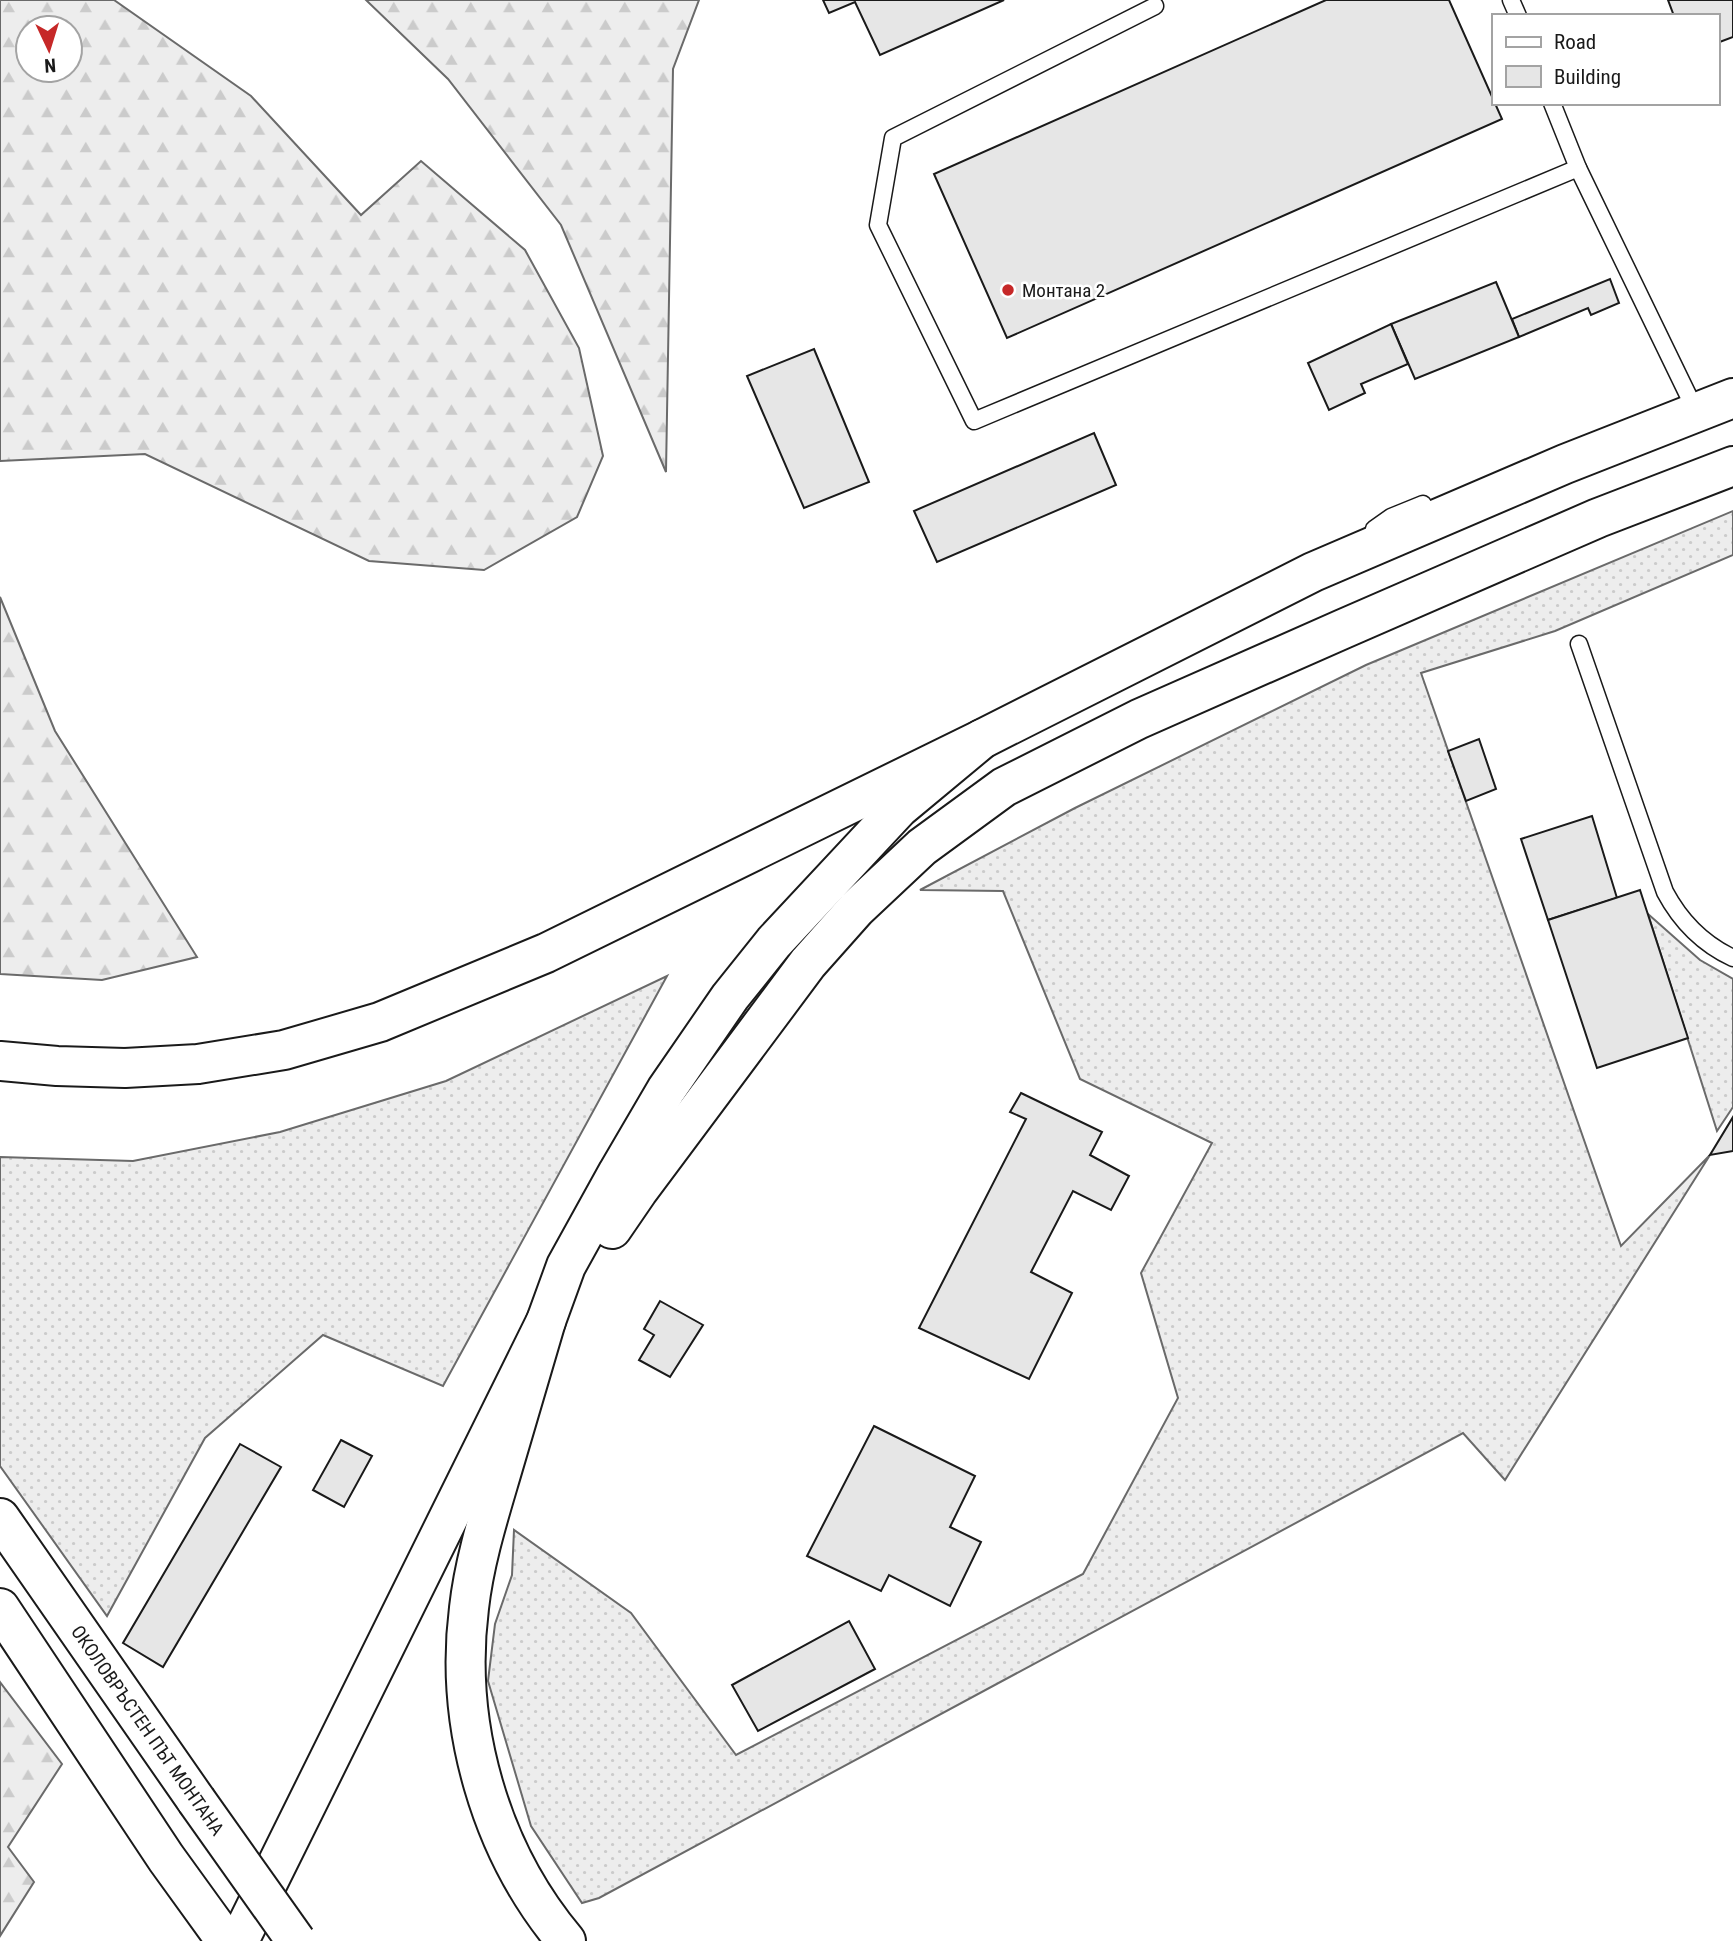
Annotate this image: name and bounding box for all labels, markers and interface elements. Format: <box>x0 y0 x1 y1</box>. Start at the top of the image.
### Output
north arrow <box>14 14 84 84</box>
legend <box>1492 14 1719 105</box>
text: Road <box>1554 30 1596 54</box>
text: N <box>44 54 57 77</box>
text: Building <box>1554 65 1621 89</box>
place label: Монтана 2 <box>1022 279 1105 302</box>
marker: Монтана 2 <box>1000 282 1016 298</box>
street label: ОКОЛОВРЪСТЕН ПЪТ МОНТАНА <box>66 1621 229 1840</box>

